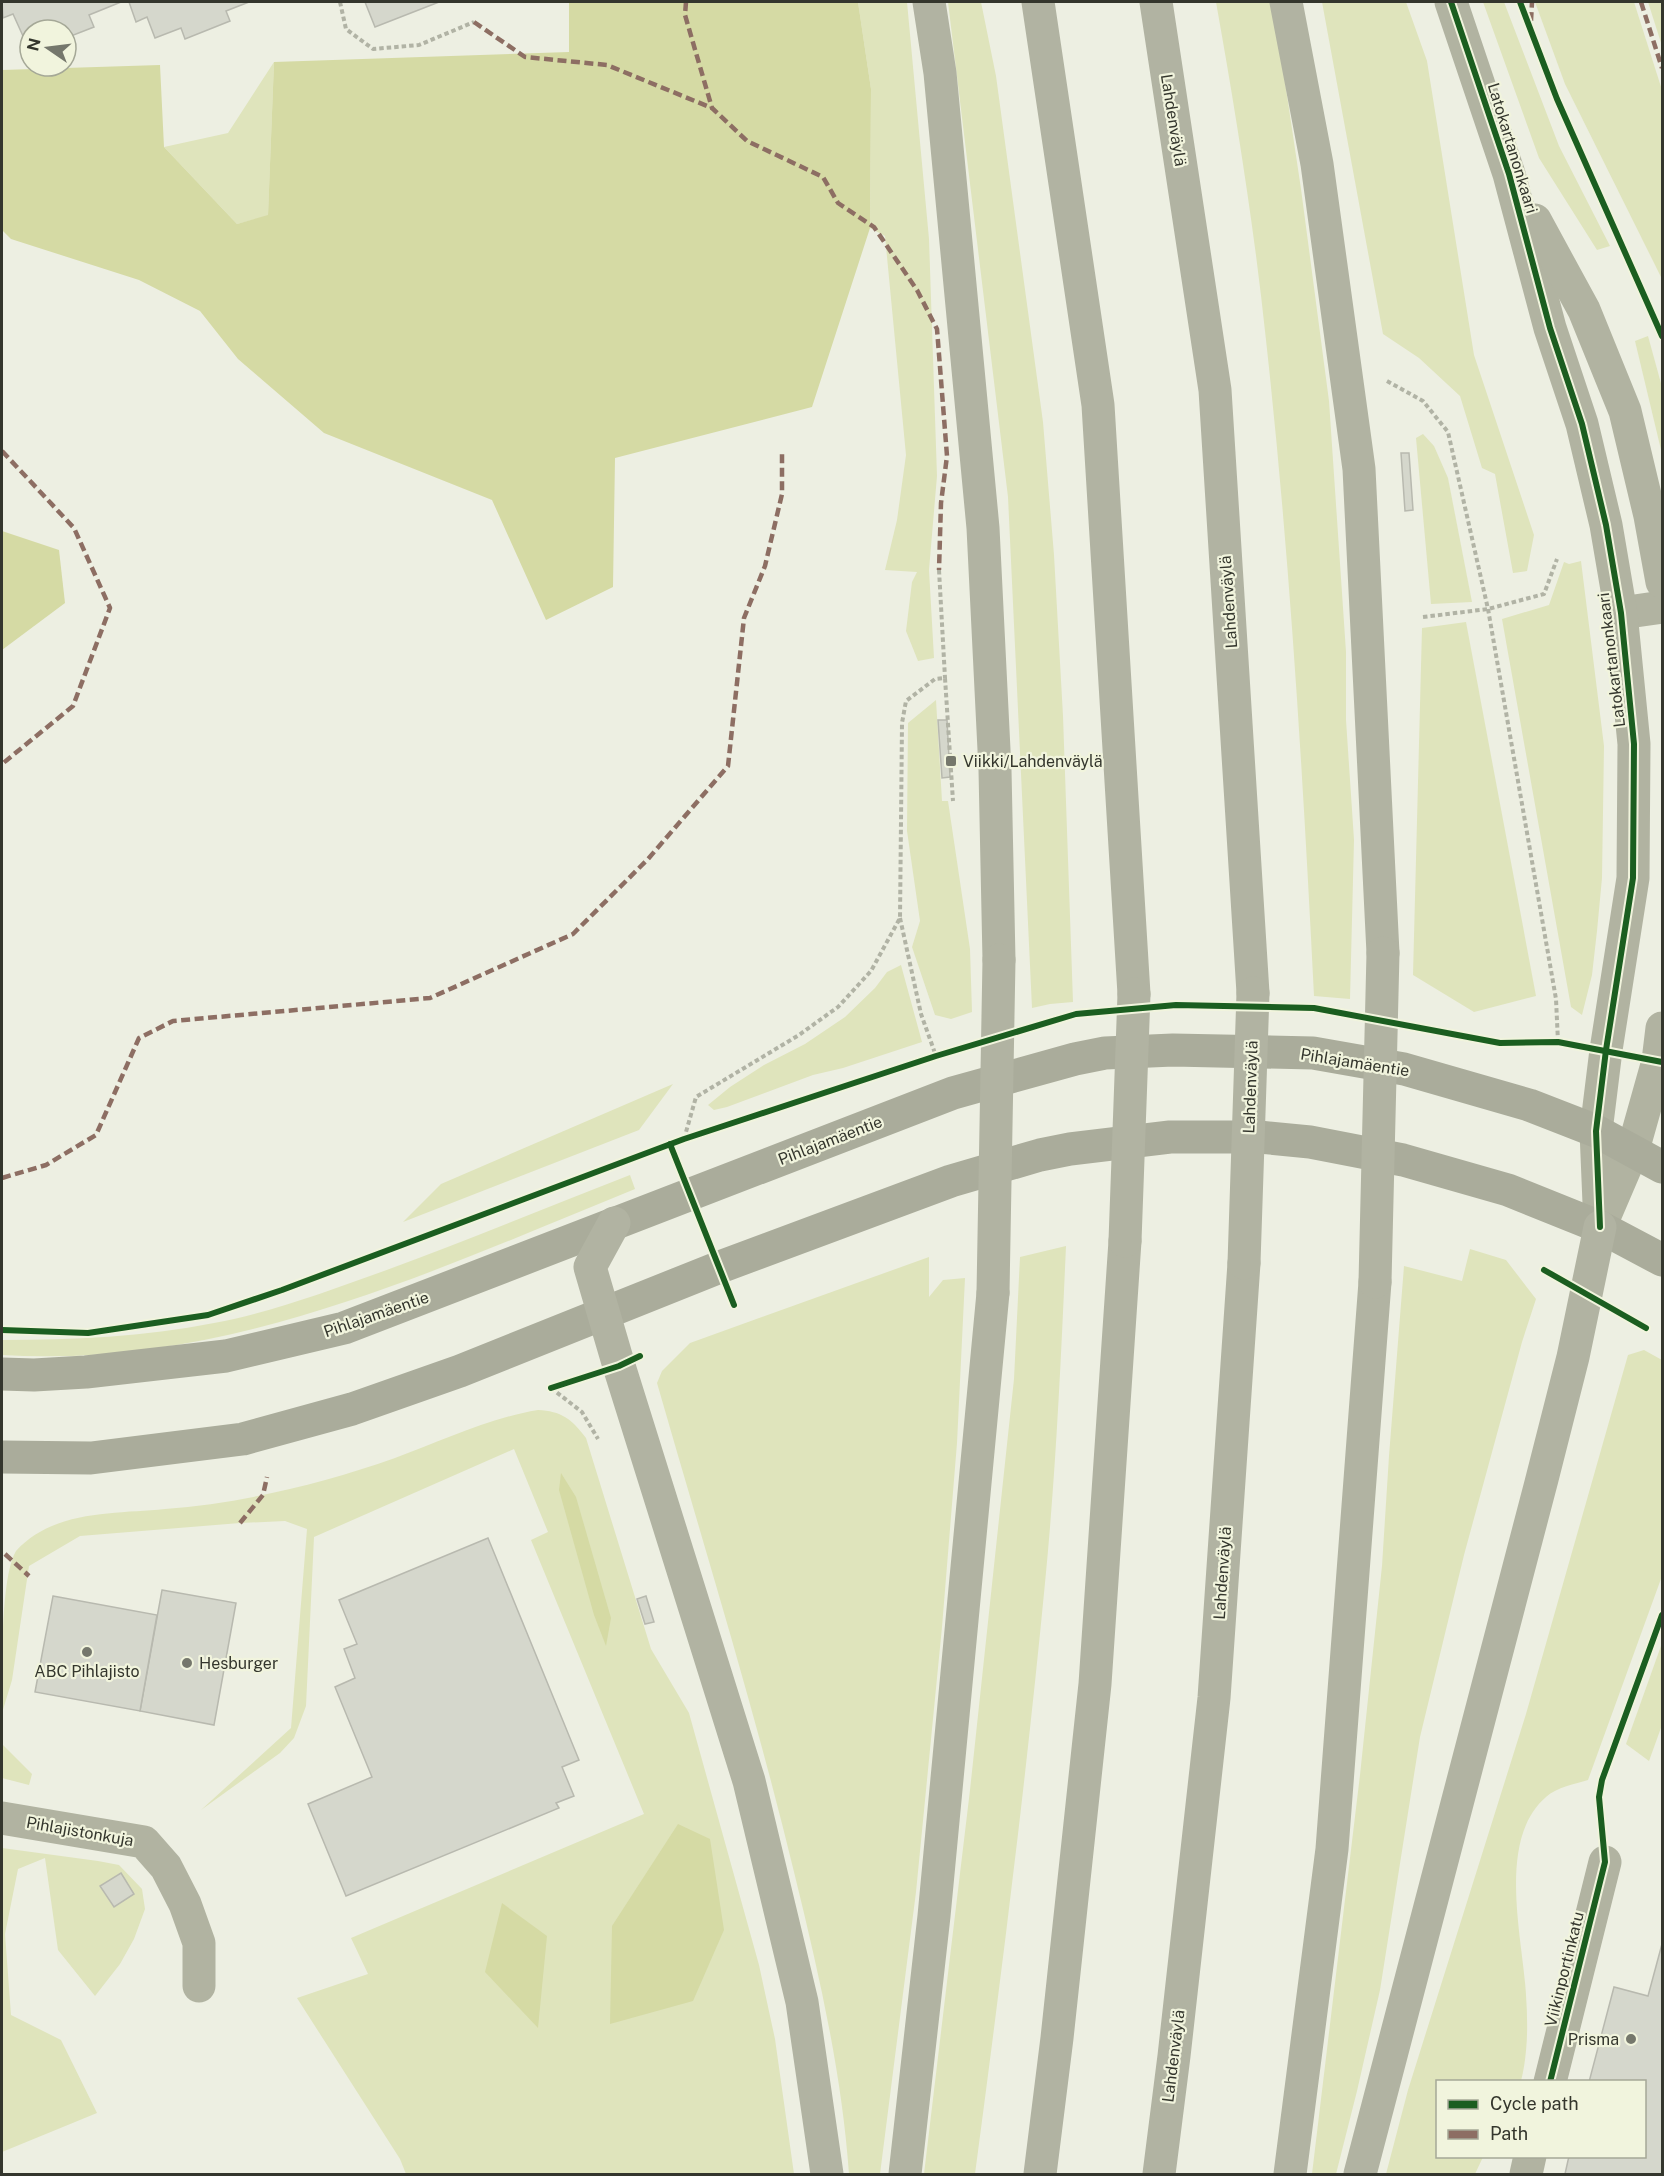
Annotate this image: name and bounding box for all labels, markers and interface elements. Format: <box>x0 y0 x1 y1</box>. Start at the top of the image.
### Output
north arrow <box>18 18 78 78</box>
text: N <box>23 36 45 53</box>
street label: Lahdenväylä <box>1157 73 1190 168</box>
street label: Latokartanonkaari <box>1484 81 1541 216</box>
street label: Lahdenväylä <box>1216 555 1241 649</box>
street label: Latokartanonkaari <box>1594 592 1629 728</box>
place label: Viikki/Lahdenväylä <box>963 752 1103 771</box>
marker: Viikki/Lahdenväylä <box>944 754 958 768</box>
street label: Lahdenväylä <box>1239 1040 1262 1134</box>
street label: Pihlajamäentie <box>1299 1045 1411 1080</box>
street label: Pihlajamäentie <box>775 1112 885 1169</box>
street label: Pihlajamäentie <box>321 1288 431 1341</box>
street label: Lahdenväylä <box>1210 1526 1235 1620</box>
marker: ABC Pihlajisto <box>80 1645 94 1659</box>
place label: Hesburger <box>199 1654 278 1673</box>
marker: Hesburger <box>180 1656 194 1670</box>
place label: ABC Pihlajisto <box>34 1662 140 1681</box>
street label: Pihlajistonkuja <box>25 1813 135 1850</box>
street label: Viikinportinkatu <box>1541 1910 1588 2029</box>
street label: Lahdenväylä <box>1158 2009 1189 2104</box>
place label: Prisma <box>1568 2030 1619 2049</box>
marker: Prisma <box>1624 2032 1638 2046</box>
legend <box>1436 2080 1646 2158</box>
text: Cycle path <box>1490 2093 1579 2114</box>
text: Path <box>1490 2123 1528 2144</box>

